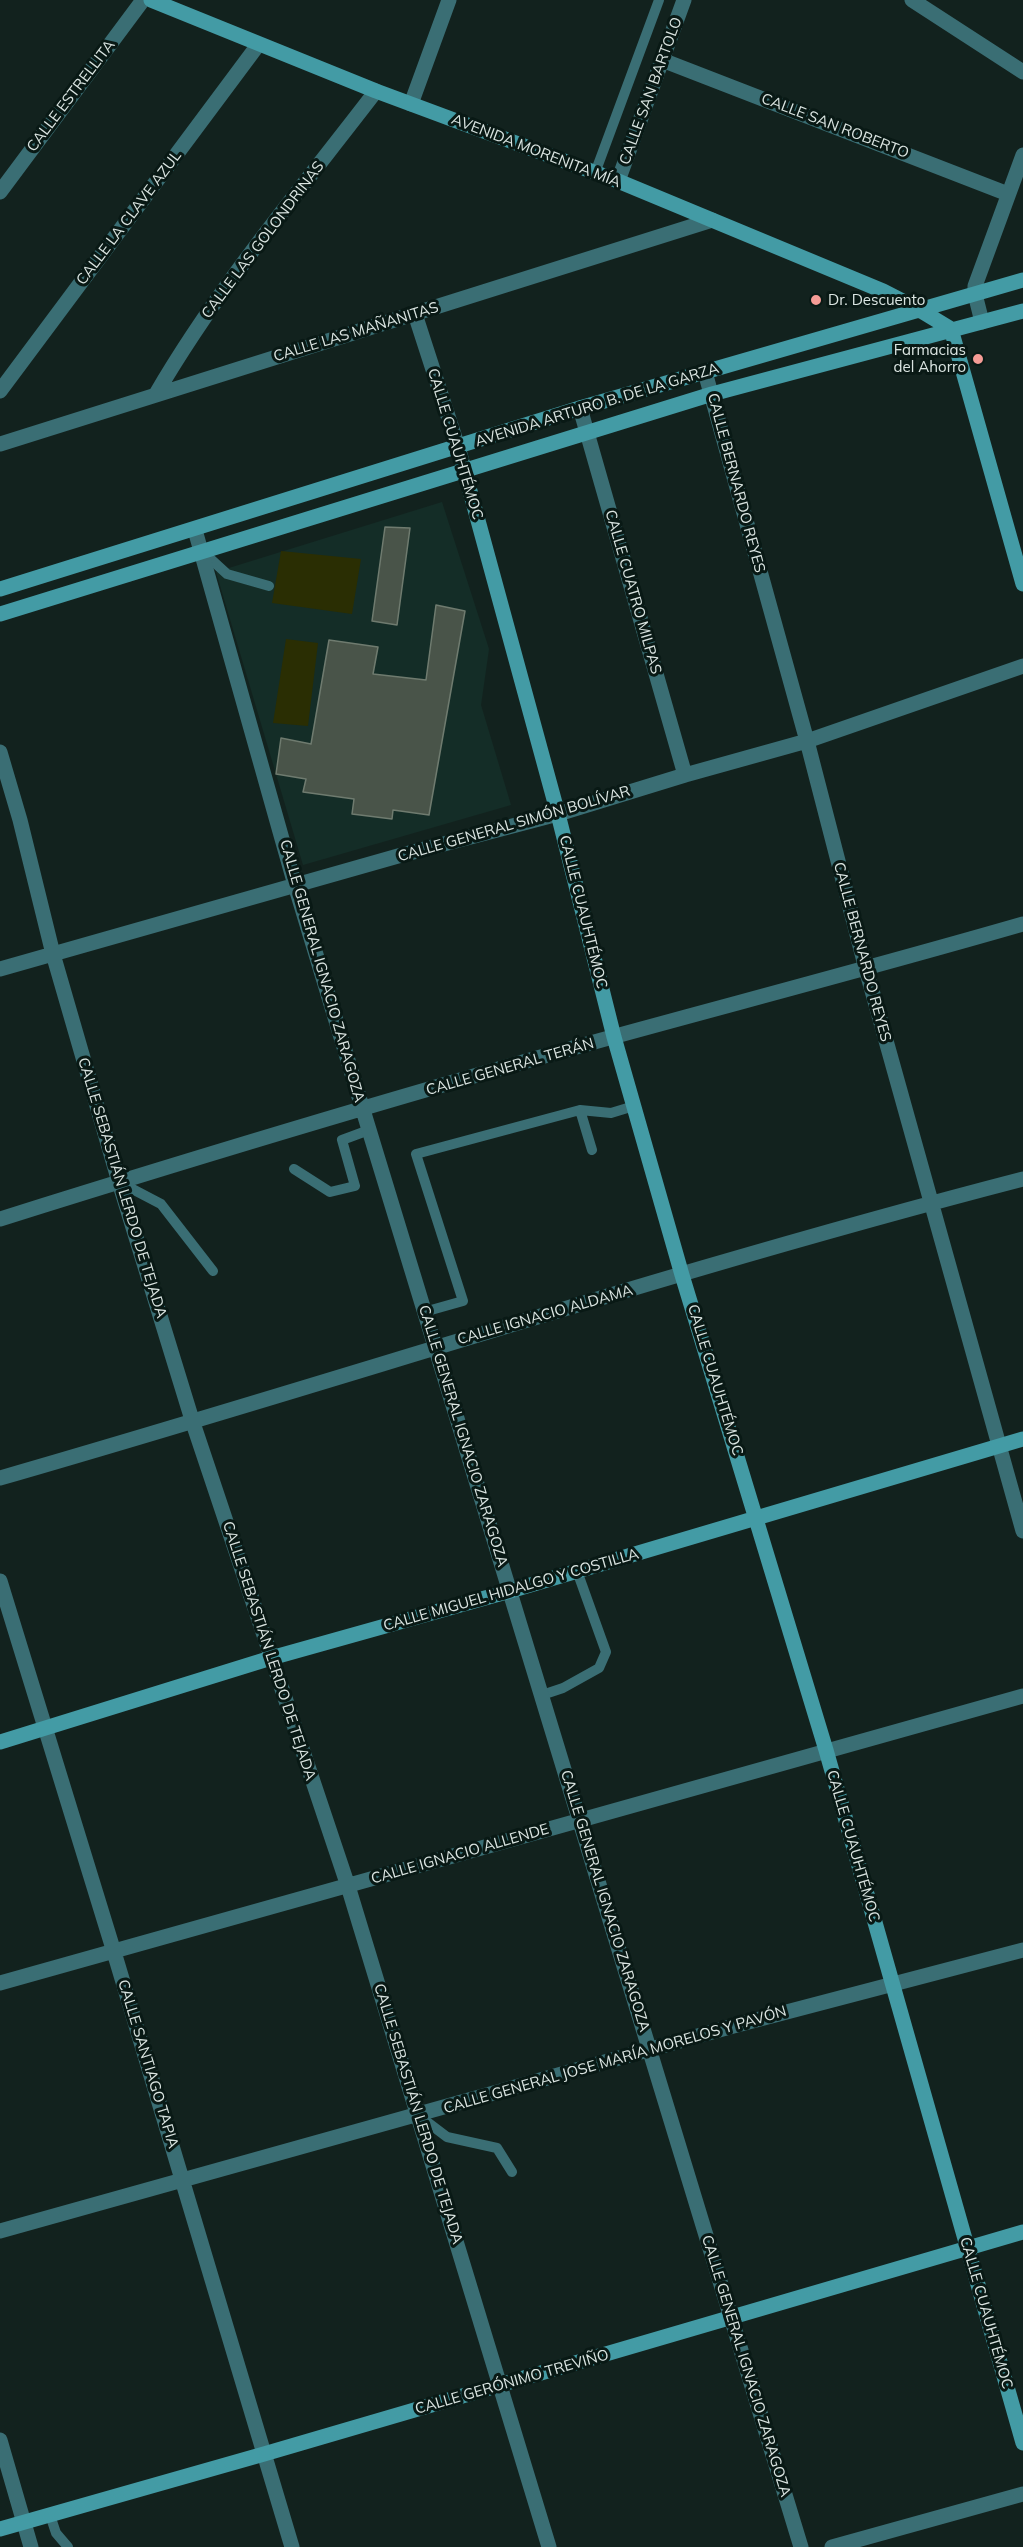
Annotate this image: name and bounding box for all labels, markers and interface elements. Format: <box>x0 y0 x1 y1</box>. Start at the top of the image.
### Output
street label: CALLE SAN BARTOLO <box>616 15 686 167</box>
street label: CALLE ESTRELLITA <box>23 37 119 155</box>
street label: CALLE SAN ROBERTO <box>759 90 911 162</box>
street label: AVENIDA MORENITA MÍA <box>449 110 623 192</box>
street label: CALLE LA CLAVE AZUL <box>73 147 185 289</box>
street label: CALLE LAS GOLONDRINAS <box>198 158 328 322</box>
place label: Dr. Descuento <box>828 291 925 309</box>
marker: Dr. Descuento <box>809 293 823 307</box>
street label: CALLE LAS MAÑANITAS <box>271 298 441 366</box>
place label: Farmacias del Ahorro <box>894 341 966 376</box>
marker: Farmacias del Ahorro <box>971 352 985 366</box>
street label: AVENIDA ARTURO B. DE LA GARZA <box>473 359 721 451</box>
street label: CALLE CUAUHTÉMOC <box>423 366 487 522</box>
street label: CALLE BERNARDO REYES <box>703 391 769 575</box>
street label: CALLE CUATRO MILPAS <box>601 508 665 676</box>
street label: CALLE GENERAL SIMÓN BOLÍVAR <box>396 782 632 866</box>
street label: CALLE CUAUHTÉMOC <box>555 834 611 990</box>
street label: CALLE GENERAL IGNACIO ZARAGOZA <box>276 837 368 1105</box>
street label: CALLE BERNARDO REYES <box>829 860 895 1044</box>
street label: CALLE GENERAL TERÁN <box>424 1034 596 1100</box>
street label: CALLE SEBASTIÁN LERDO DE TEJADA <box>74 1056 170 1320</box>
street label: CALLE IGNACIO ALDAMA <box>455 1281 635 1349</box>
street label: CALLE CUAUHTÉMOC <box>683 1302 747 1458</box>
street label: CALLE GENERAL IGNACIO ZARAGOZA <box>415 1303 511 1569</box>
street label: CALLE SEBASTIÁN LERDO DE TEJADA <box>218 1519 320 1783</box>
street label: CALLE MIGUEL HIDALGO Y COSTILLA <box>381 1545 641 1635</box>
street label: CALLE GENERAL IGNACIO ZARAGOZA <box>557 1768 653 2034</box>
street label: CALLE CUAUHTÉMOC <box>823 1768 883 1924</box>
street label: CALLE IGNACIO ALLENDE <box>369 1820 551 1888</box>
street label: CALLE SANTIAGO TAPIA <box>114 1977 182 2151</box>
street label: CALLE SEBASTIÁN LERDO DE TEJADA <box>370 1982 466 2246</box>
street label: CALLE GENERAL JOSE MARÍA MORELOS Y PAVÓN <box>441 2002 789 2118</box>
street label: CALLE GENERAL IGNACIO ZARAGOZA <box>698 2233 794 2499</box>
street label: CALLE CUAUHTÉMOC <box>956 2235 1016 2391</box>
street label: CALLE GERÓNIMO TREVIÑO <box>413 2346 611 2418</box>

